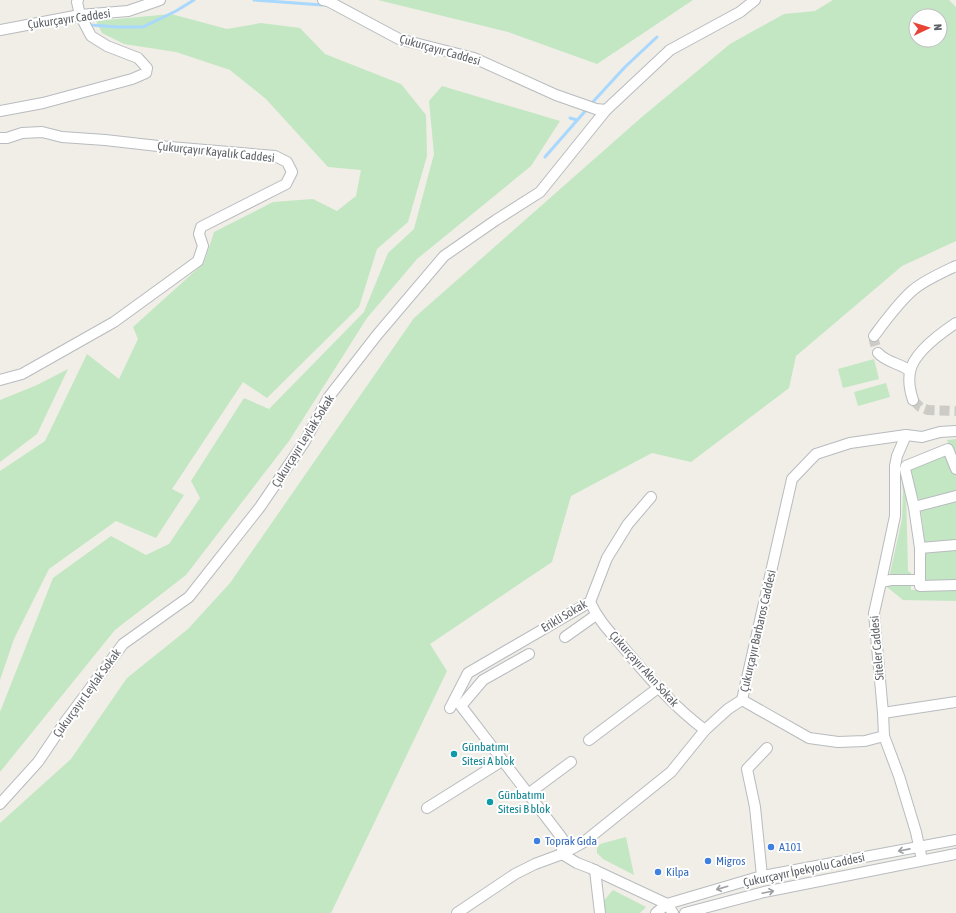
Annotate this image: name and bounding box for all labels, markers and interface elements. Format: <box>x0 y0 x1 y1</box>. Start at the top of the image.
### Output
street label: Çukurçayır Caddesi <box>27 6 111 32</box>
north arrow <box>908 8 948 48</box>
text: N <box>932 24 944 31</box>
street label: Çukurçayır Caddesi <box>398 32 482 68</box>
street label: Çukurçayır Kayalık Caddesi <box>157 139 275 165</box>
street label: Çukurçayır Leylak Sokak <box>269 392 337 490</box>
street label: Çukurçayır Barbaros Caddesi <box>737 569 779 693</box>
street label: Erikli Sokak <box>538 596 590 635</box>
street label: Siteler Caddesi <box>867 615 887 681</box>
street label: Çukurçayır Akın Sokak <box>606 628 682 710</box>
street label: Çukurçayır Leylak Sokak <box>50 645 124 740</box>
place label: Günbatımı Sitesi A blok <box>462 740 515 768</box>
marker: Günbatımı Sitesi A blok <box>449 749 459 759</box>
place label: Günbatımı Sitesi B blok <box>498 788 551 816</box>
marker: Günbatımı Sitesi B blok <box>485 797 495 807</box>
place label: Toprak Gıda <box>545 834 597 848</box>
marker: Toprak Gıda <box>532 836 542 846</box>
place label: A101 <box>779 840 802 854</box>
marker: A101 <box>766 842 776 852</box>
one-way arrow <box>898 846 911 854</box>
street label: Çukurçayır İpekyolu Caddesi <box>742 850 866 890</box>
place label: Migros <box>716 854 745 868</box>
marker: Migros <box>703 856 713 866</box>
place label: Kilpa <box>666 865 689 879</box>
marker: Kilpa <box>653 867 663 877</box>
one-way arrow <box>716 884 729 892</box>
one-way arrow <box>761 887 774 895</box>

